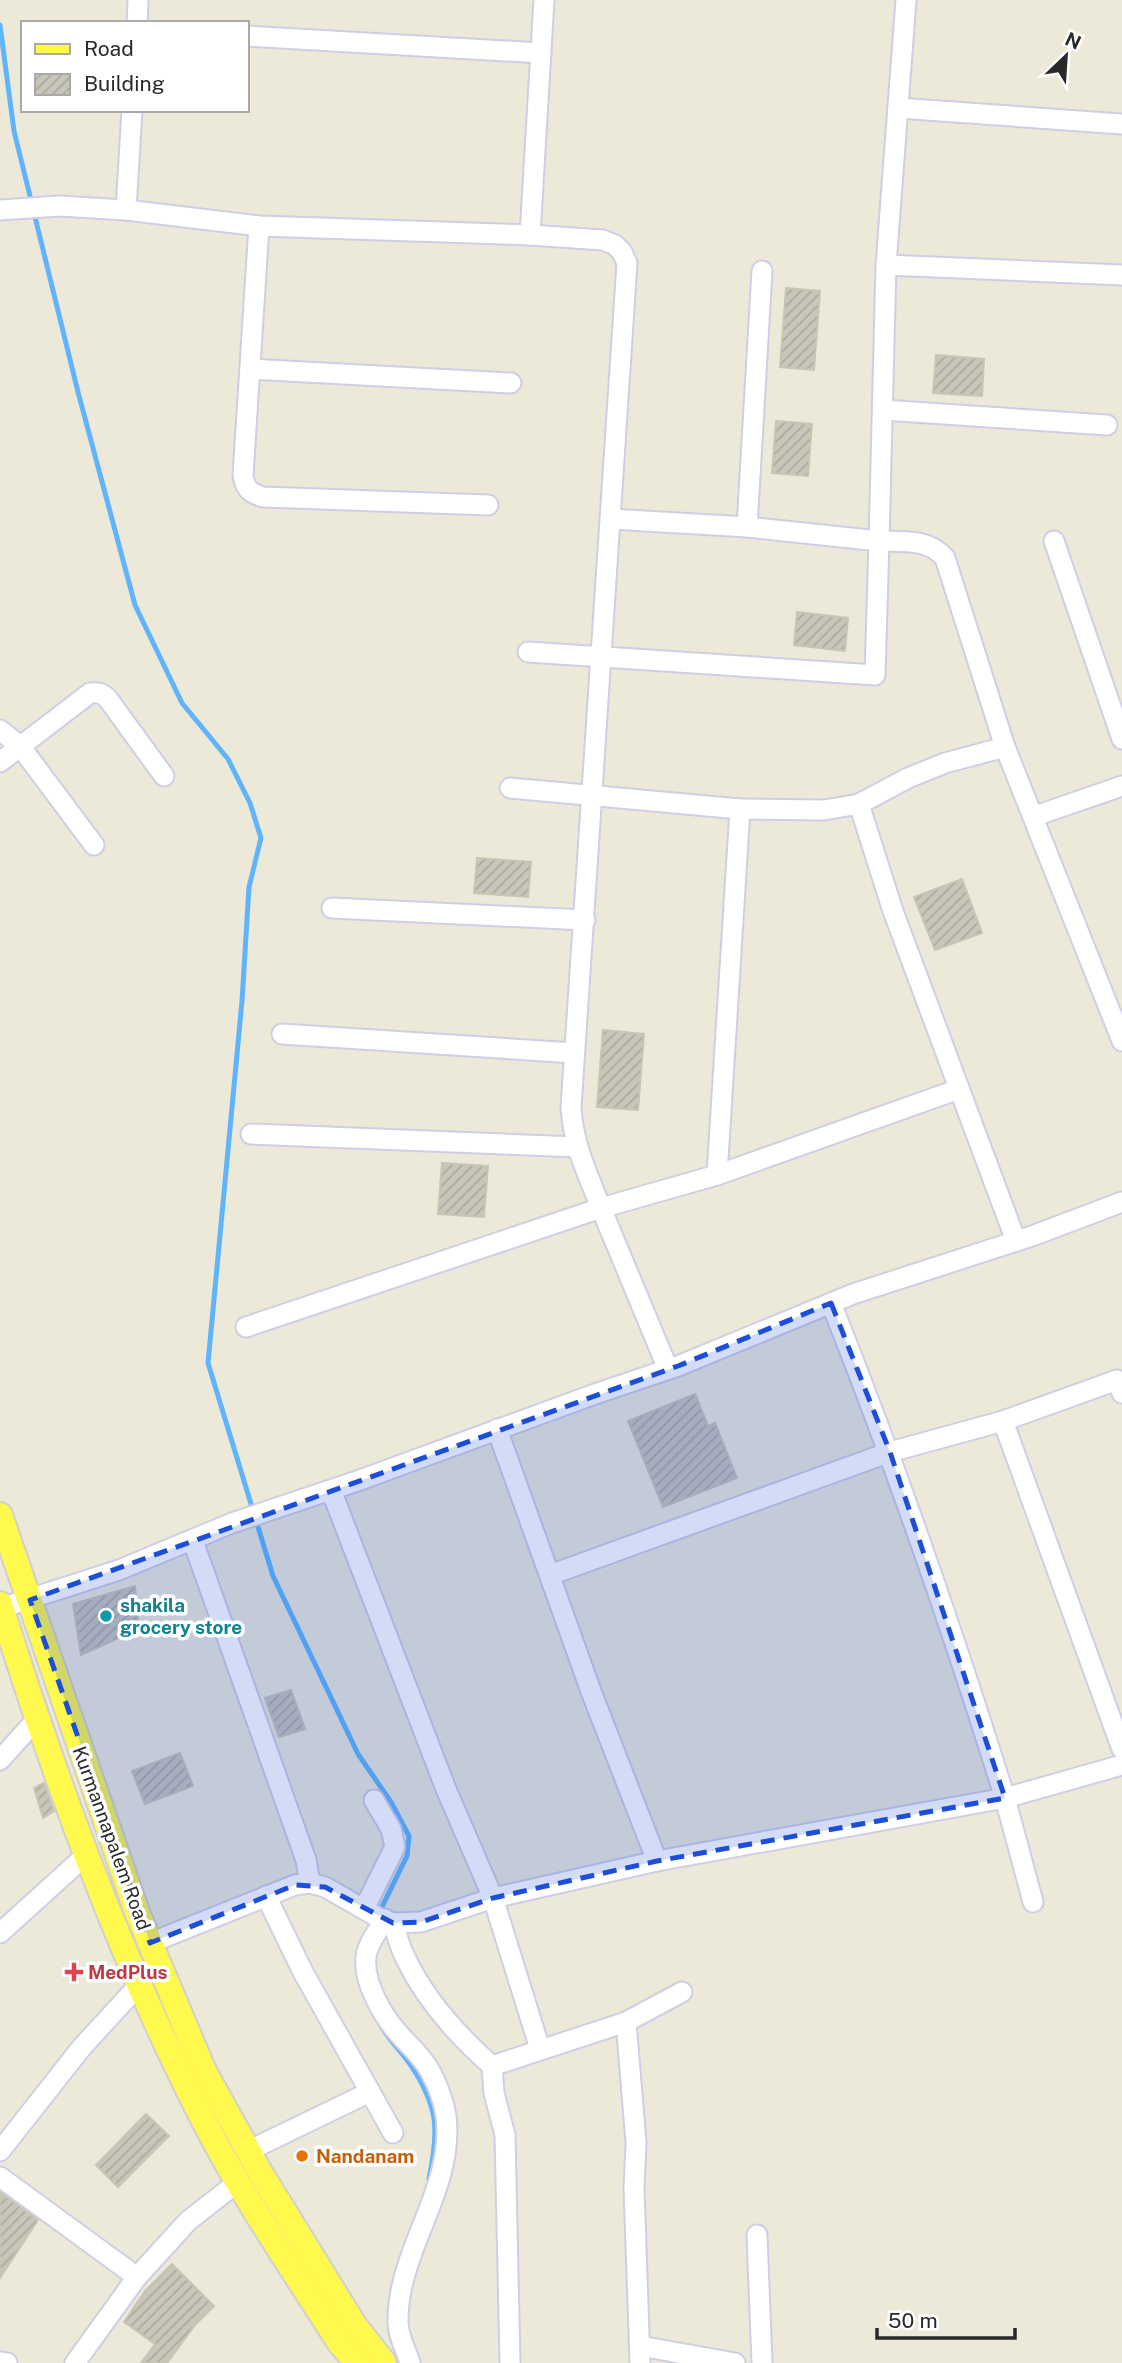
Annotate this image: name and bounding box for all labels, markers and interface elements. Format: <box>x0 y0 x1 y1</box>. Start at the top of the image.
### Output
legend <box>21 21 248 112</box>
north arrow <box>1031 21 1101 91</box>
text: N <box>1062 27 1085 54</box>
text: Road <box>84 36 134 61</box>
text: Building <box>84 71 165 96</box>
place label: shakila grocery store <box>120 1594 242 1638</box>
marker: shakila grocery store <box>98 1608 114 1624</box>
street label: Kurmannapalem Road <box>68 1743 156 1933</box>
place label: MedPlus <box>88 1961 168 1983</box>
marker: MedPlus <box>66 1964 82 1980</box>
place label: Nandanam <box>316 2145 414 2167</box>
marker: Nandanam <box>294 2148 310 2164</box>
scale bar <box>877 2296 1015 2340</box>
text: 50 m <box>888 2308 938 2333</box>

